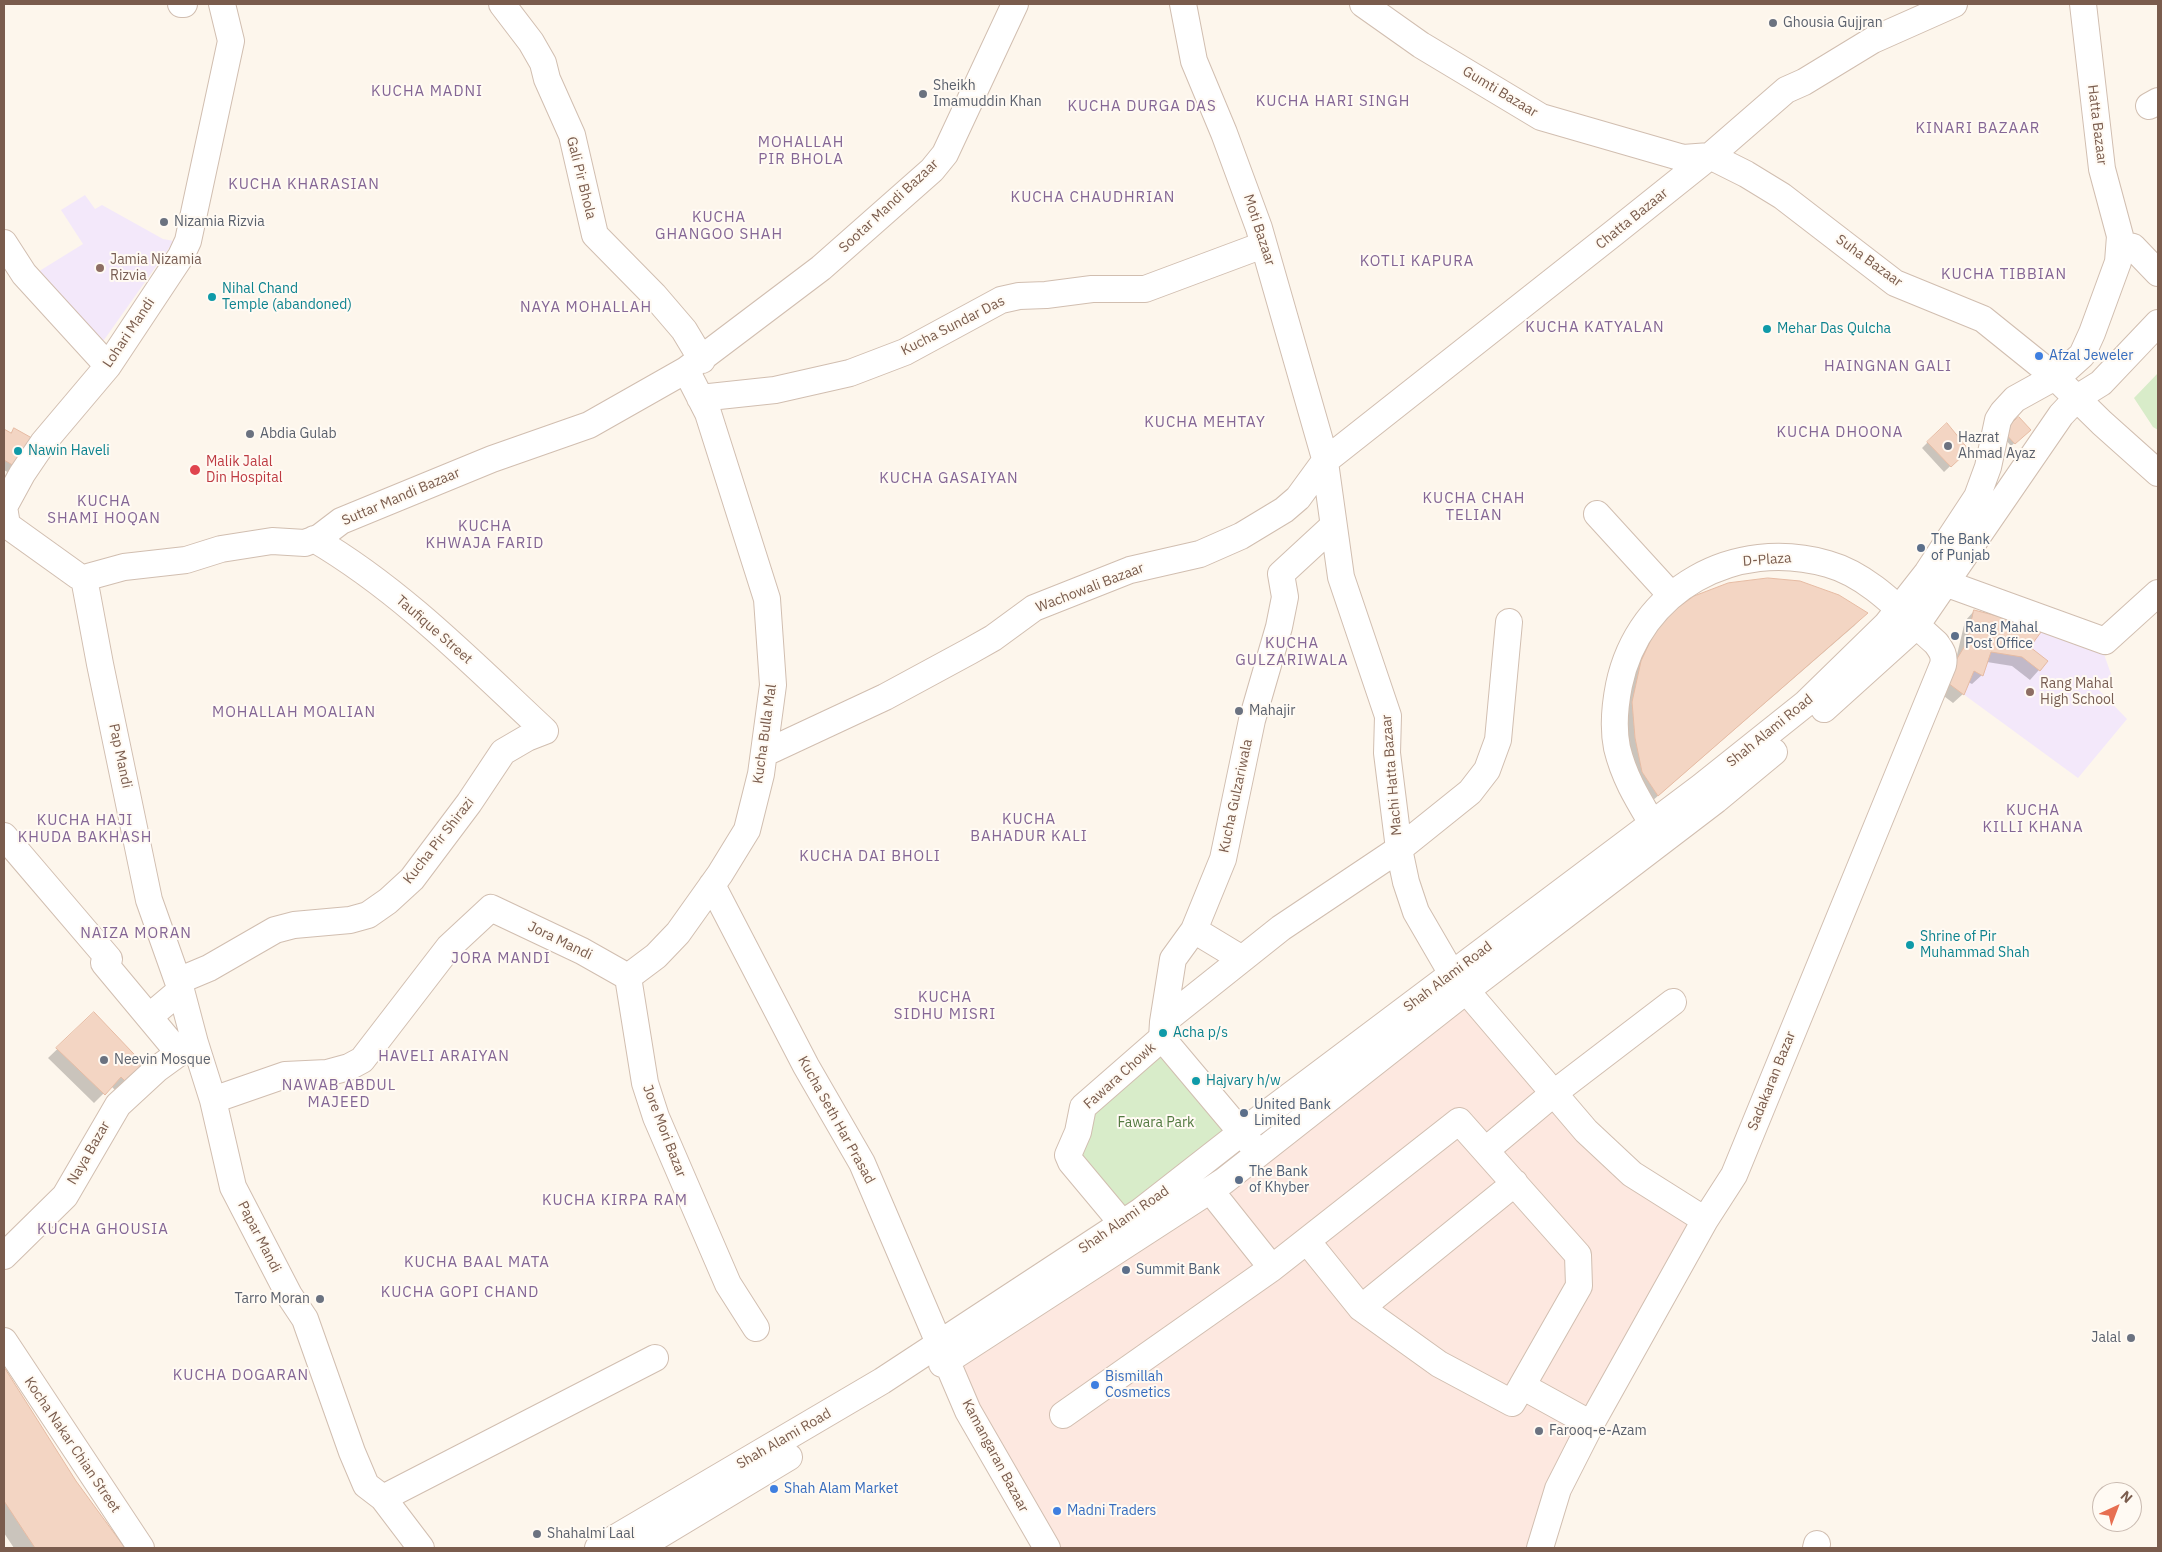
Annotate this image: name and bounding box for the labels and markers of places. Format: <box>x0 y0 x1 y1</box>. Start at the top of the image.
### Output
place label: Ghousia Gujjran <box>1783 15 1883 31</box>
marker: Ghousia Gujjran <box>1767 17 1779 29</box>
place label: Sheikh Imamuddin Khan <box>933 78 1042 110</box>
marker: Sheikh Imamuddin Khan <box>917 88 929 100</box>
place label: Nizamia Rizvia <box>174 214 265 230</box>
marker: Nizamia Rizvia <box>158 216 170 228</box>
place label: Jamia Nizamia Rizvia <box>110 252 202 284</box>
marker: Jamia Nizamia Rizvia <box>94 262 106 274</box>
place label: Nihal Chand Temple (abandoned) <box>222 281 352 314</box>
marker: Nihal Chand Temple (abandoned) <box>206 291 218 303</box>
place label: Mehar Das Qulcha <box>1777 321 1891 337</box>
marker: Mehar Das Qulcha <box>1761 323 1773 335</box>
place label: Afzal Jeweler <box>2049 348 2133 364</box>
marker: Afzal Jeweler <box>2033 350 2045 362</box>
place label: Abdia Gulab <box>260 426 337 442</box>
marker: Abdia Gulab <box>244 428 256 440</box>
place label: Hazrat Ahmad Ayaz <box>1958 430 2036 462</box>
marker: Hazrat Ahmad Ayaz <box>1942 440 1954 452</box>
place label: Nawin Haveli <box>28 443 110 459</box>
marker: Nawin Haveli <box>12 445 24 457</box>
place label: Malik Jalal Din Hospital <box>206 454 283 487</box>
marker: Malik Jalal Din Hospital <box>188 463 202 477</box>
place label: The Bank of Punjab <box>1931 532 1990 564</box>
marker: The Bank of Punjab <box>1915 542 1927 554</box>
place label: Rang Mahal Post Office <box>1965 620 2038 652</box>
marker: Rang Mahal Post Office <box>1949 630 1961 642</box>
place label: Rang Mahal High School <box>2040 676 2115 709</box>
marker: Rang Mahal High School <box>2024 686 2036 698</box>
place label: Mahajir <box>1249 703 1295 719</box>
marker: Mahajir <box>1233 705 1245 717</box>
place label: Shrine of Pir Muhammad Shah <box>1920 929 2030 962</box>
marker: Shrine of Pir Muhammad Shah <box>1904 939 1916 951</box>
place label: Acha p/s <box>1173 1025 1228 1041</box>
marker: Acha p/s <box>1157 1027 1169 1039</box>
place label: Neevin Mosque <box>114 1052 211 1068</box>
marker: Neevin Mosque <box>98 1054 110 1066</box>
place label: Hajvary h/w <box>1206 1073 1281 1089</box>
marker: Hajvary h/w <box>1190 1075 1202 1087</box>
place label: United Bank Limited <box>1254 1097 1331 1130</box>
marker: United Bank Limited <box>1238 1107 1250 1119</box>
place label: The Bank of Khyber <box>1249 1164 1309 1196</box>
marker: The Bank of Khyber <box>1233 1174 1245 1186</box>
place label: Summit Bank <box>1136 1262 1220 1278</box>
marker: Summit Bank <box>1120 1264 1132 1276</box>
place label: Tarro Moran <box>234 1291 310 1307</box>
marker: Tarro Moran <box>314 1293 326 1305</box>
place label: Jalal <box>2091 1330 2121 1346</box>
marker: Jalal <box>2125 1332 2137 1344</box>
place label: Bismillah Cosmetics <box>1105 1369 1171 1401</box>
marker: Bismillah Cosmetics <box>1089 1379 1101 1391</box>
place label: Farooq-e-Azam <box>1549 1423 1647 1439</box>
marker: Farooq-e-Azam <box>1533 1425 1545 1437</box>
place label: Shah Alam Market <box>784 1481 898 1497</box>
marker: Shah Alam Market <box>768 1483 780 1495</box>
place label: Madni Traders <box>1067 1503 1156 1519</box>
marker: Madni Traders <box>1051 1505 1063 1517</box>
place label: Shahalmi Laal <box>547 1526 635 1542</box>
marker: Shahalmi Laal <box>531 1528 543 1540</box>

